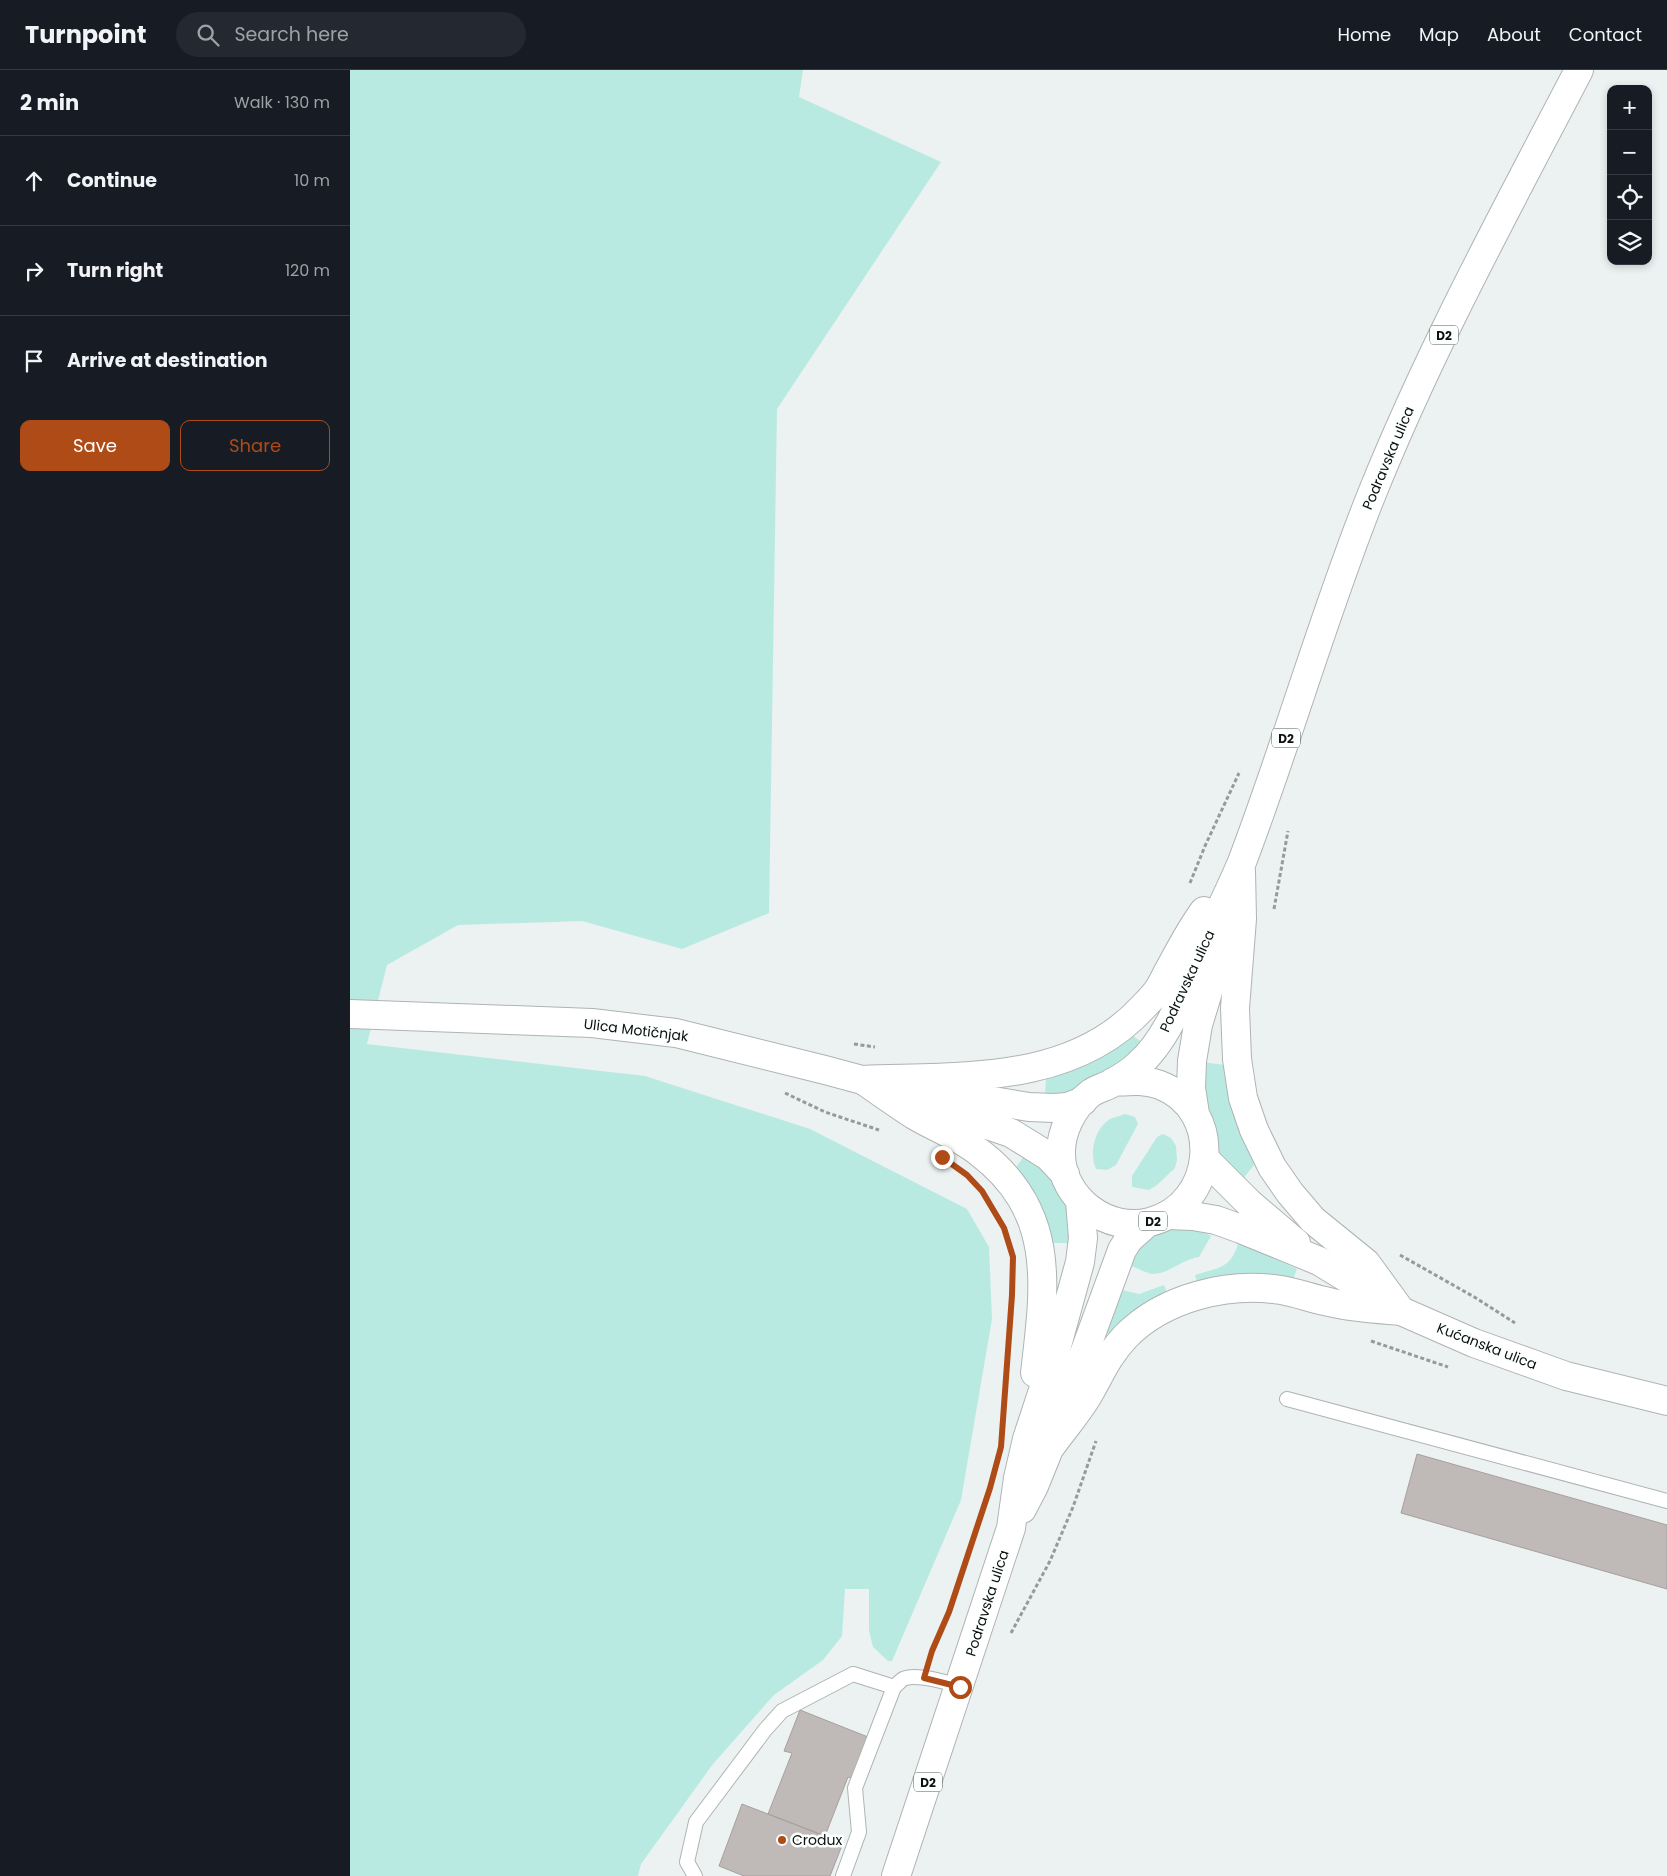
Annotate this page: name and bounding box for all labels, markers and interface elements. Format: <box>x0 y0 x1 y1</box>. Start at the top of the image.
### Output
search box <box>176 12 526 57</box>
text: Turnpoint <box>25 18 146 51</box>
icon: search <box>194 21 222 49</box>
text: Search here <box>234 21 349 48</box>
text: Home <box>1337 22 1391 47</box>
text: Map <box>1419 22 1459 47</box>
text: About <box>1487 22 1541 47</box>
text: Contact <box>1569 22 1642 47</box>
map controls <box>1607 85 1652 265</box>
button: + <box>1607 85 1652 130</box>
text: 2 min <box>20 88 79 117</box>
text: Walk · 130 m <box>234 91 330 114</box>
button: − <box>1607 130 1652 175</box>
icon: ahead <box>20 167 48 195</box>
text: Continue <box>67 167 157 194</box>
text: 10 m <box>294 169 330 192</box>
button: locate <box>1607 175 1652 220</box>
button: layers <box>1607 220 1652 265</box>
icon: right <box>20 257 48 285</box>
text: Turn right <box>67 257 163 284</box>
text: 120 m <box>285 259 330 282</box>
road number: D2 <box>1430 326 1458 344</box>
icon: arrive <box>20 347 48 375</box>
text: Arrive at destination <box>67 347 268 374</box>
street label: Podravska ulica <box>1357 403 1419 513</box>
button: Save <box>20 420 170 471</box>
button: Share <box>180 420 330 471</box>
road number: D2 <box>1272 728 1300 748</box>
street label: Podravska ulica <box>1155 927 1219 1035</box>
street label: Ulica Motičnjak <box>583 1014 690 1046</box>
route end <box>931 1146 954 1169</box>
road number: D2 <box>1139 1212 1167 1230</box>
street label: Kućanska ulica <box>1434 1318 1540 1374</box>
street label: Podravska ulica <box>960 1547 1014 1659</box>
route start <box>949 1676 972 1699</box>
road number: D2 <box>914 1772 942 1791</box>
place label: Crodux <box>792 1830 842 1850</box>
marker: Crodux <box>776 1834 788 1846</box>

